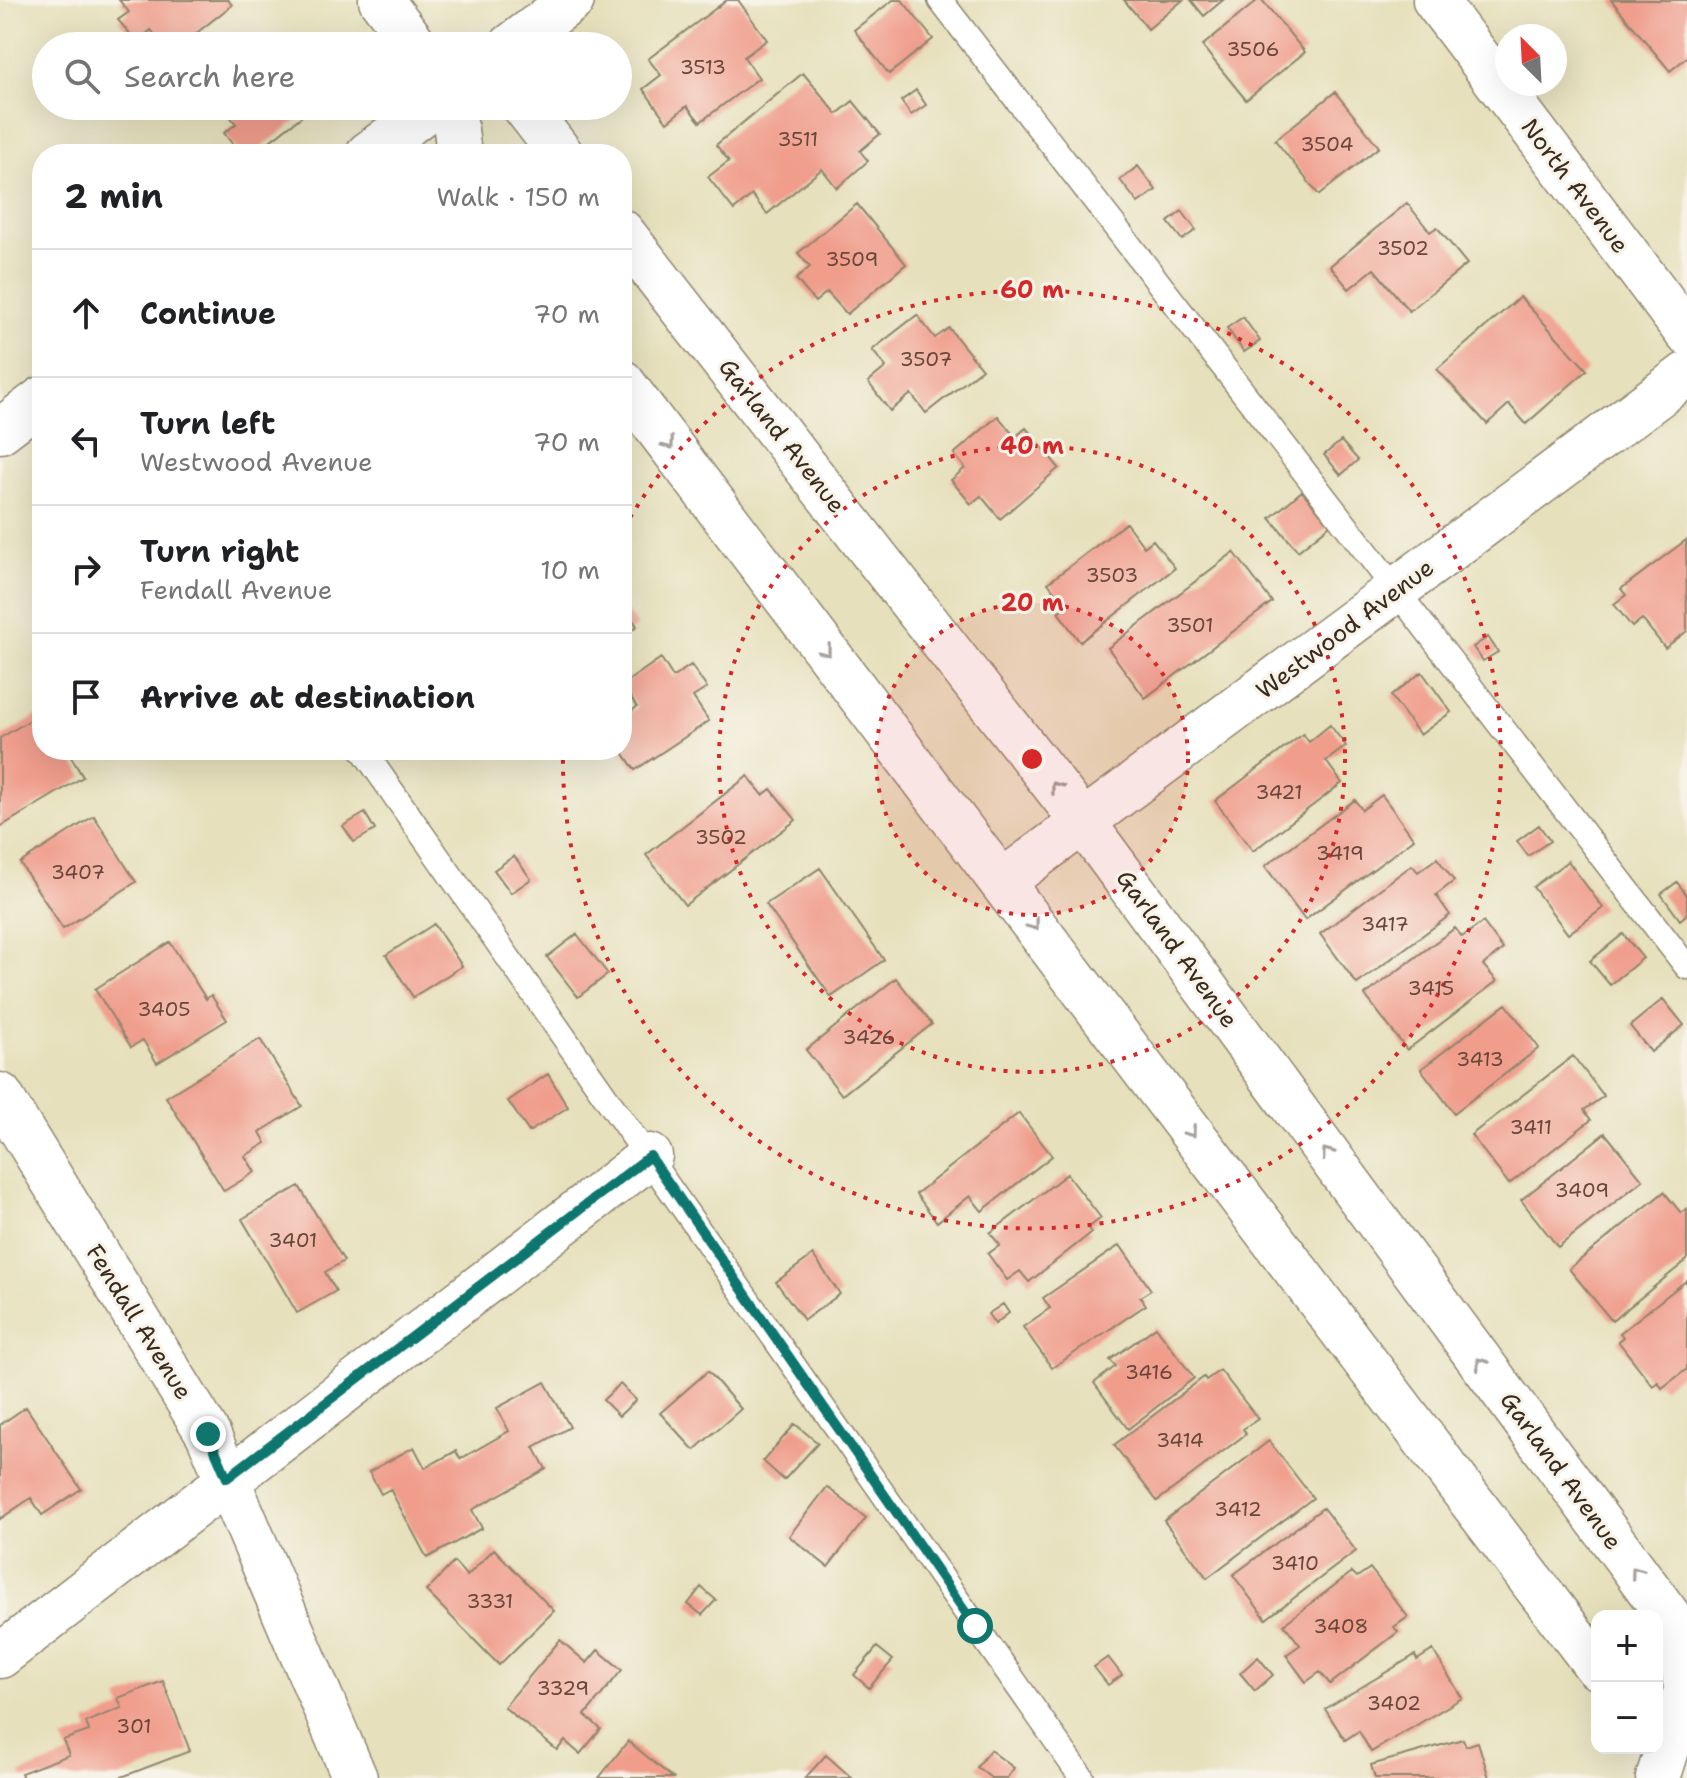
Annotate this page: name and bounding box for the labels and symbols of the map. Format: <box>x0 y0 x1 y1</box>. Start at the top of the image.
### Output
north arrow <box>1495 24 1567 96</box>
house number: 3506 <box>1226 36 1280 62</box>
house number: 3513 <box>680 54 726 80</box>
street label: North Avenue <box>1514 112 1636 260</box>
house number: 3511 <box>778 126 818 152</box>
house number: 3504 <box>1301 131 1353 157</box>
house number: 3502 <box>1377 235 1429 261</box>
house number: 3509 <box>826 246 878 272</box>
text: 60 m <box>1000 274 1064 306</box>
house number: 3507 <box>900 346 952 372</box>
street label: Garland Avenue <box>711 352 853 520</box>
text: 40 m <box>1000 430 1064 462</box>
one-way arrow <box>660 435 674 450</box>
street label: Westwood Avenue <box>1250 552 1440 706</box>
house number: 3503 <box>1086 562 1138 588</box>
text: 20 m <box>1000 587 1064 619</box>
house number: 3501 <box>1166 612 1214 638</box>
one-way arrow <box>817 642 831 657</box>
centre of rings <box>1018 745 1046 773</box>
house number: 3421 <box>1255 779 1303 805</box>
one-way arrow <box>1051 782 1066 796</box>
house number: 3502 <box>695 824 747 850</box>
house number: 3419 <box>1316 840 1364 866</box>
house number: 3407 <box>51 859 105 885</box>
street label: Garland Avenue <box>1109 863 1245 1035</box>
house number: 3417 <box>1361 911 1409 937</box>
one-way arrow <box>1025 916 1039 931</box>
house number: 3415 <box>1408 975 1454 1001</box>
house number: 3405 <box>137 996 191 1022</box>
house number: 3426 <box>843 1024 895 1050</box>
house number: 3413 <box>1456 1046 1504 1072</box>
house number: 3411 <box>1510 1114 1552 1140</box>
one-way arrow <box>1182 1124 1196 1138</box>
one-way arrow <box>1323 1148 1337 1162</box>
house number: 3409 <box>1555 1177 1609 1203</box>
house number: 3401 <box>269 1227 317 1253</box>
street label: Fendall Avenue <box>78 1238 200 1406</box>
one-way arrow <box>1477 1357 1491 1372</box>
house number: 3416 <box>1125 1359 1173 1385</box>
street label: Garland Avenue <box>1493 1385 1629 1557</box>
route end <box>190 1416 226 1452</box>
house number: 3414 <box>1156 1427 1204 1453</box>
house number: 3412 <box>1214 1496 1262 1522</box>
house number: 3410 <box>1271 1550 1319 1576</box>
one-way arrow <box>1631 1566 1645 1581</box>
house number: 3331 <box>467 1588 513 1614</box>
route start <box>957 1608 993 1644</box>
house number: 3408 <box>1314 1613 1368 1639</box>
house number: 3329 <box>537 1675 589 1701</box>
house number: 3402 <box>1367 1690 1421 1716</box>
house number: 301 <box>116 1713 152 1739</box>

